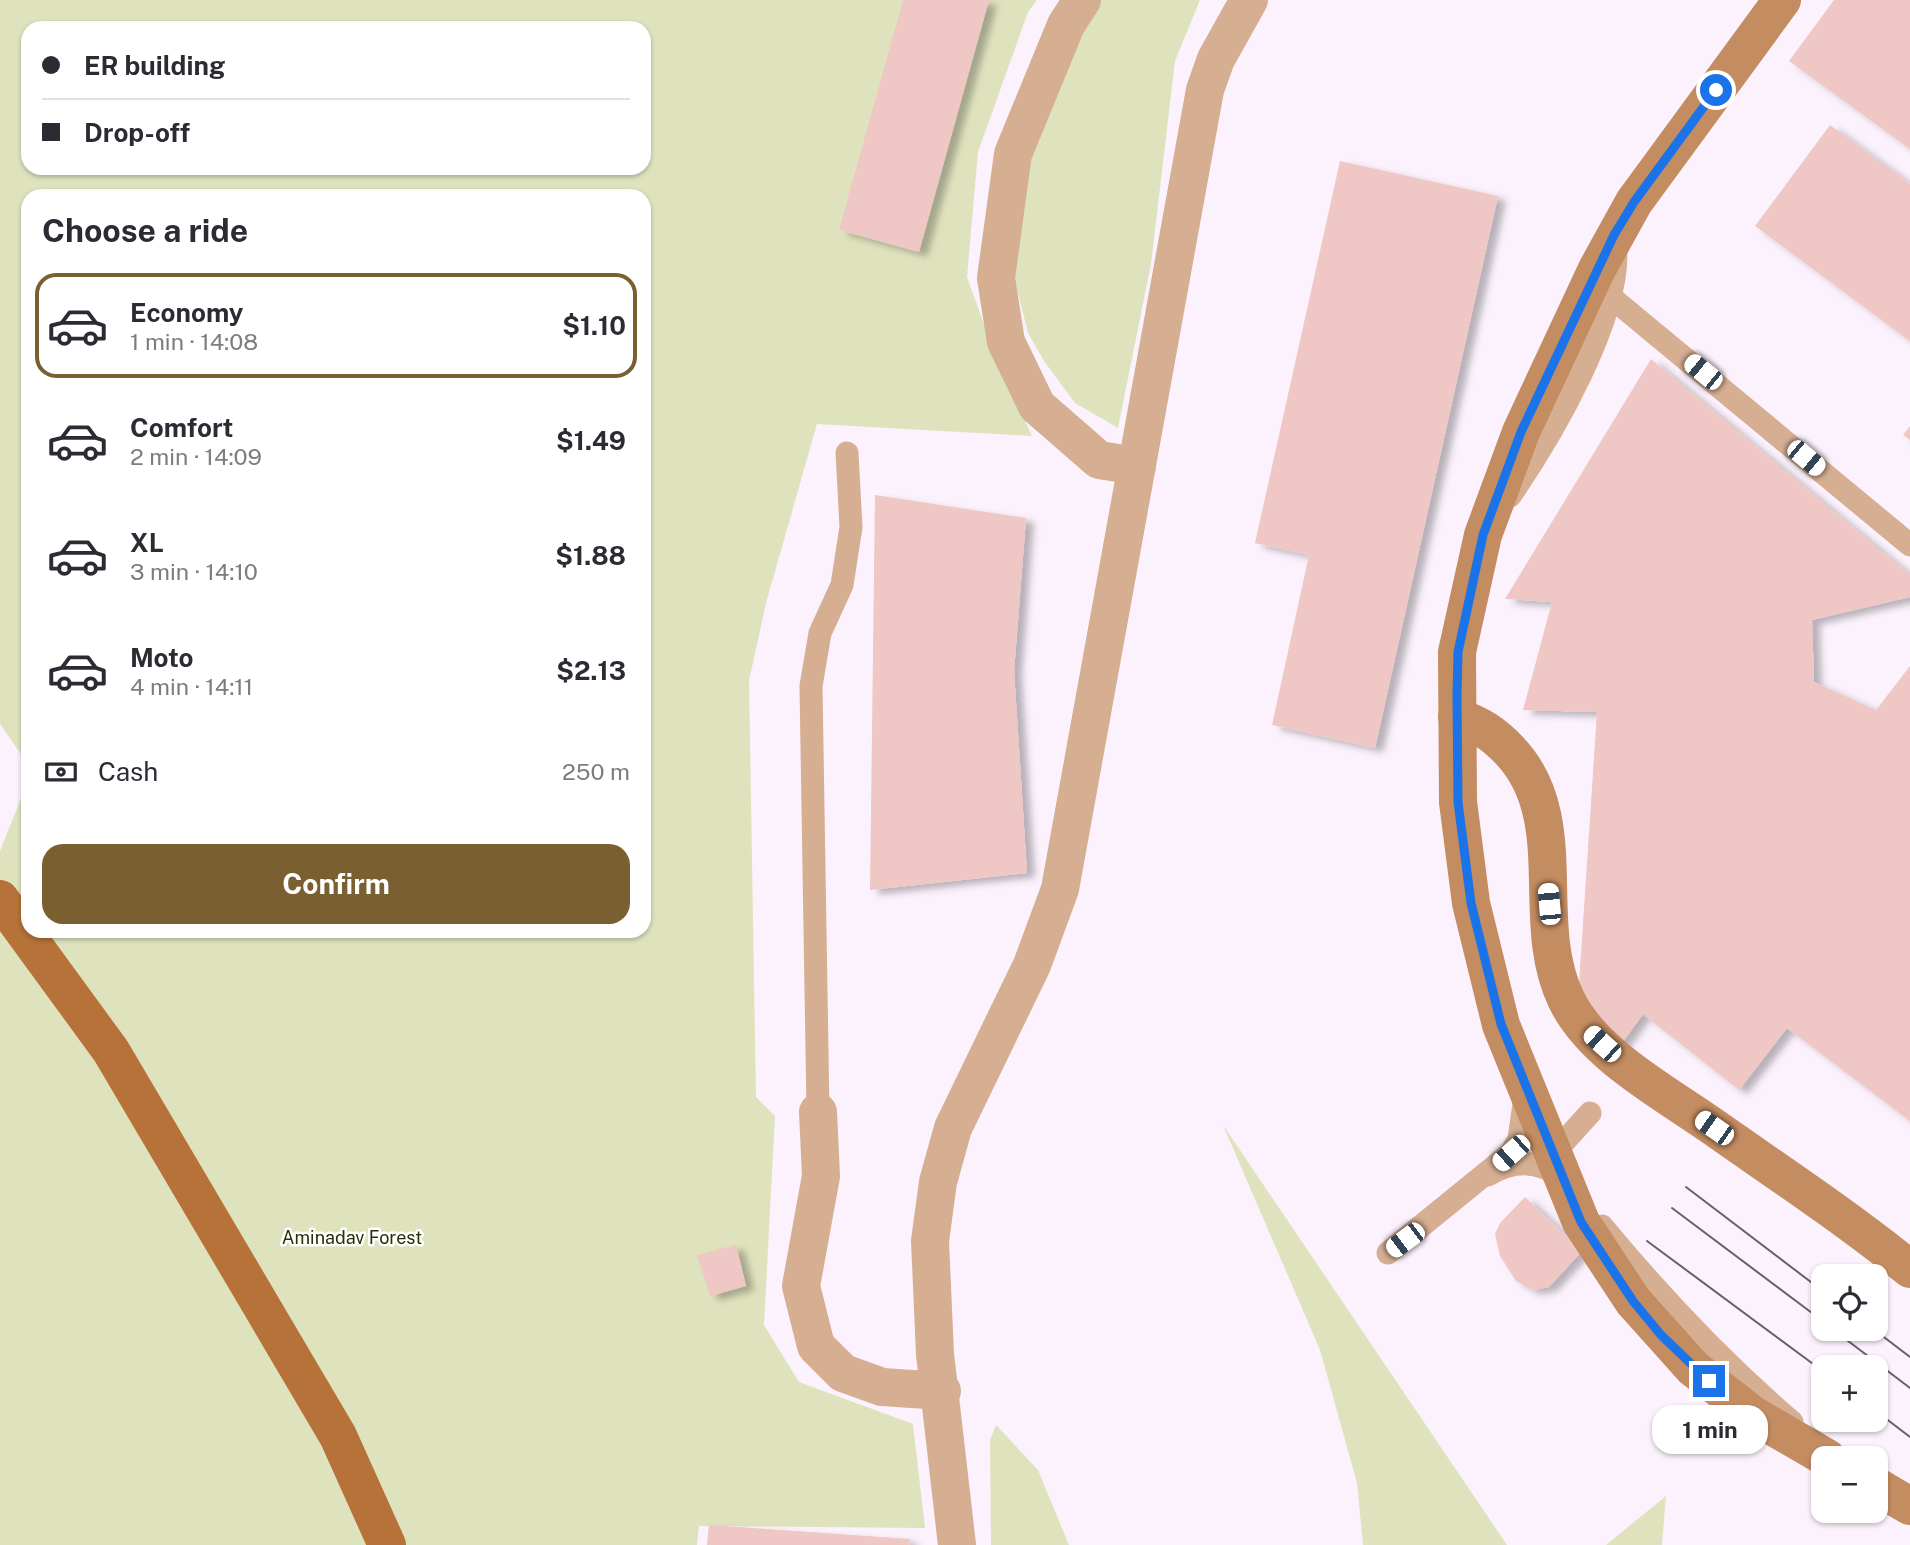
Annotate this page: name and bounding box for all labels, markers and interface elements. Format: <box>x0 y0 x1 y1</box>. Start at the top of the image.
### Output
text: ER building <box>84 50 225 81</box>
route start <box>1700 74 1732 106</box>
text: Drop-off <box>84 117 190 148</box>
text: Choose a ride <box>42 212 248 249</box>
icon: car <box>46 294 109 357</box>
text: Economy <box>130 297 243 328</box>
text: $1.10 <box>562 310 626 341</box>
text: 1 min · 14:08 <box>130 328 258 355</box>
car <box>1681 351 1726 393</box>
icon: car <box>46 409 109 472</box>
text: Comfort <box>130 412 233 443</box>
text: $1.49 <box>556 425 626 456</box>
car <box>1784 436 1829 480</box>
text: 2 min · 14:09 <box>130 443 262 470</box>
icon: car <box>46 524 109 587</box>
text: XL <box>130 527 164 558</box>
text: $1.88 <box>555 540 626 571</box>
text: 3 min · 14:10 <box>130 558 258 585</box>
icon: car <box>46 639 109 702</box>
text: Moto <box>130 642 193 673</box>
text: $2.13 <box>556 655 626 686</box>
text: 4 min · 14:11 <box>130 673 253 700</box>
icon: cash <box>42 753 80 791</box>
text: Cash <box>98 756 158 787</box>
text: 250 m <box>562 758 630 785</box>
button: Confirm <box>42 844 630 924</box>
car <box>1537 882 1562 926</box>
car <box>1580 1022 1625 1066</box>
car <box>1691 1107 1738 1149</box>
car <box>1489 1131 1534 1175</box>
car <box>1382 1219 1429 1261</box>
park label: Aminadav Forest <box>282 1227 422 1248</box>
map controls <box>1811 1264 1888 1523</box>
button: locate <box>1811 1264 1888 1341</box>
button: + <box>1811 1355 1888 1432</box>
route end <box>1693 1365 1725 1397</box>
callout: 1 min <box>1651 1406 1767 1454</box>
text: 1 min <box>1682 1416 1738 1443</box>
button: − <box>1811 1446 1888 1523</box>

